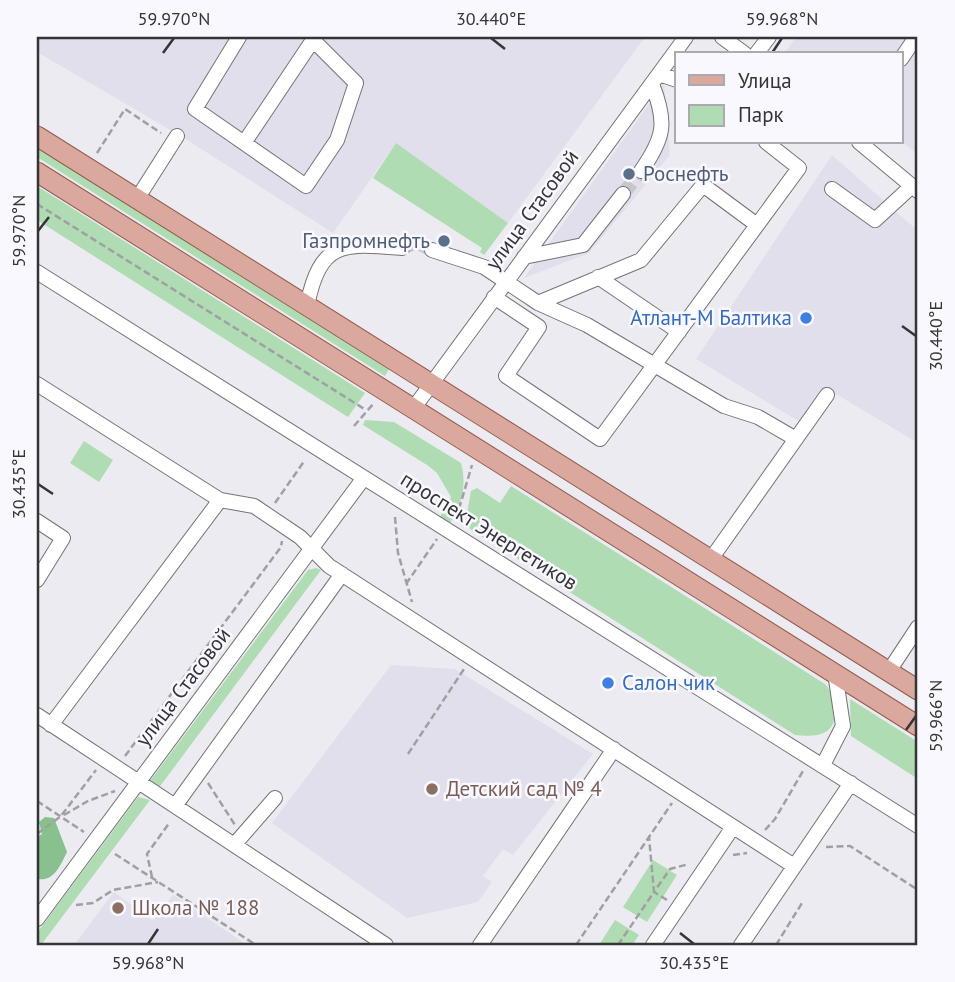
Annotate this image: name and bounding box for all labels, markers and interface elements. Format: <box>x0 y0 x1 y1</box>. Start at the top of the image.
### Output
text: 59.970°N <box>138 7 210 30</box>
text: 30.440°E <box>456 7 526 30</box>
text: 59.968°N <box>746 7 818 30</box>
legend <box>675 52 902 144</box>
text: Улица <box>738 67 792 94</box>
text: Парк <box>738 101 784 128</box>
street label: улица Стасовой <box>479 144 584 275</box>
place label: Роснефть <box>643 160 729 187</box>
marker: Роснефть <box>621 166 637 182</box>
text: 59.970°N <box>7 195 30 267</box>
place label: Газпромнефть <box>302 227 430 254</box>
marker: Газпромнефть <box>436 233 452 249</box>
text: 30.440°E <box>924 301 947 371</box>
place label: Атлант-М Балтика <box>630 304 792 331</box>
marker: Атлант-М Балтика <box>798 310 814 326</box>
text: 30.435°E <box>7 449 30 519</box>
street label: проспект Энергетиков <box>396 465 583 596</box>
street label: улица Стасовой <box>129 622 236 752</box>
place label: Салон чик <box>622 669 715 696</box>
marker: Салон чик <box>600 675 616 691</box>
text: 59.966°N <box>924 680 947 752</box>
place label: Детский сад № 4 <box>446 775 602 802</box>
marker: Детский сад № 4 <box>424 781 440 797</box>
place label: Школа № 188 <box>132 894 259 921</box>
marker: Школа № 188 <box>110 900 126 916</box>
text: 59.968°N <box>112 951 184 974</box>
text: 30.435°E <box>659 951 729 974</box>

